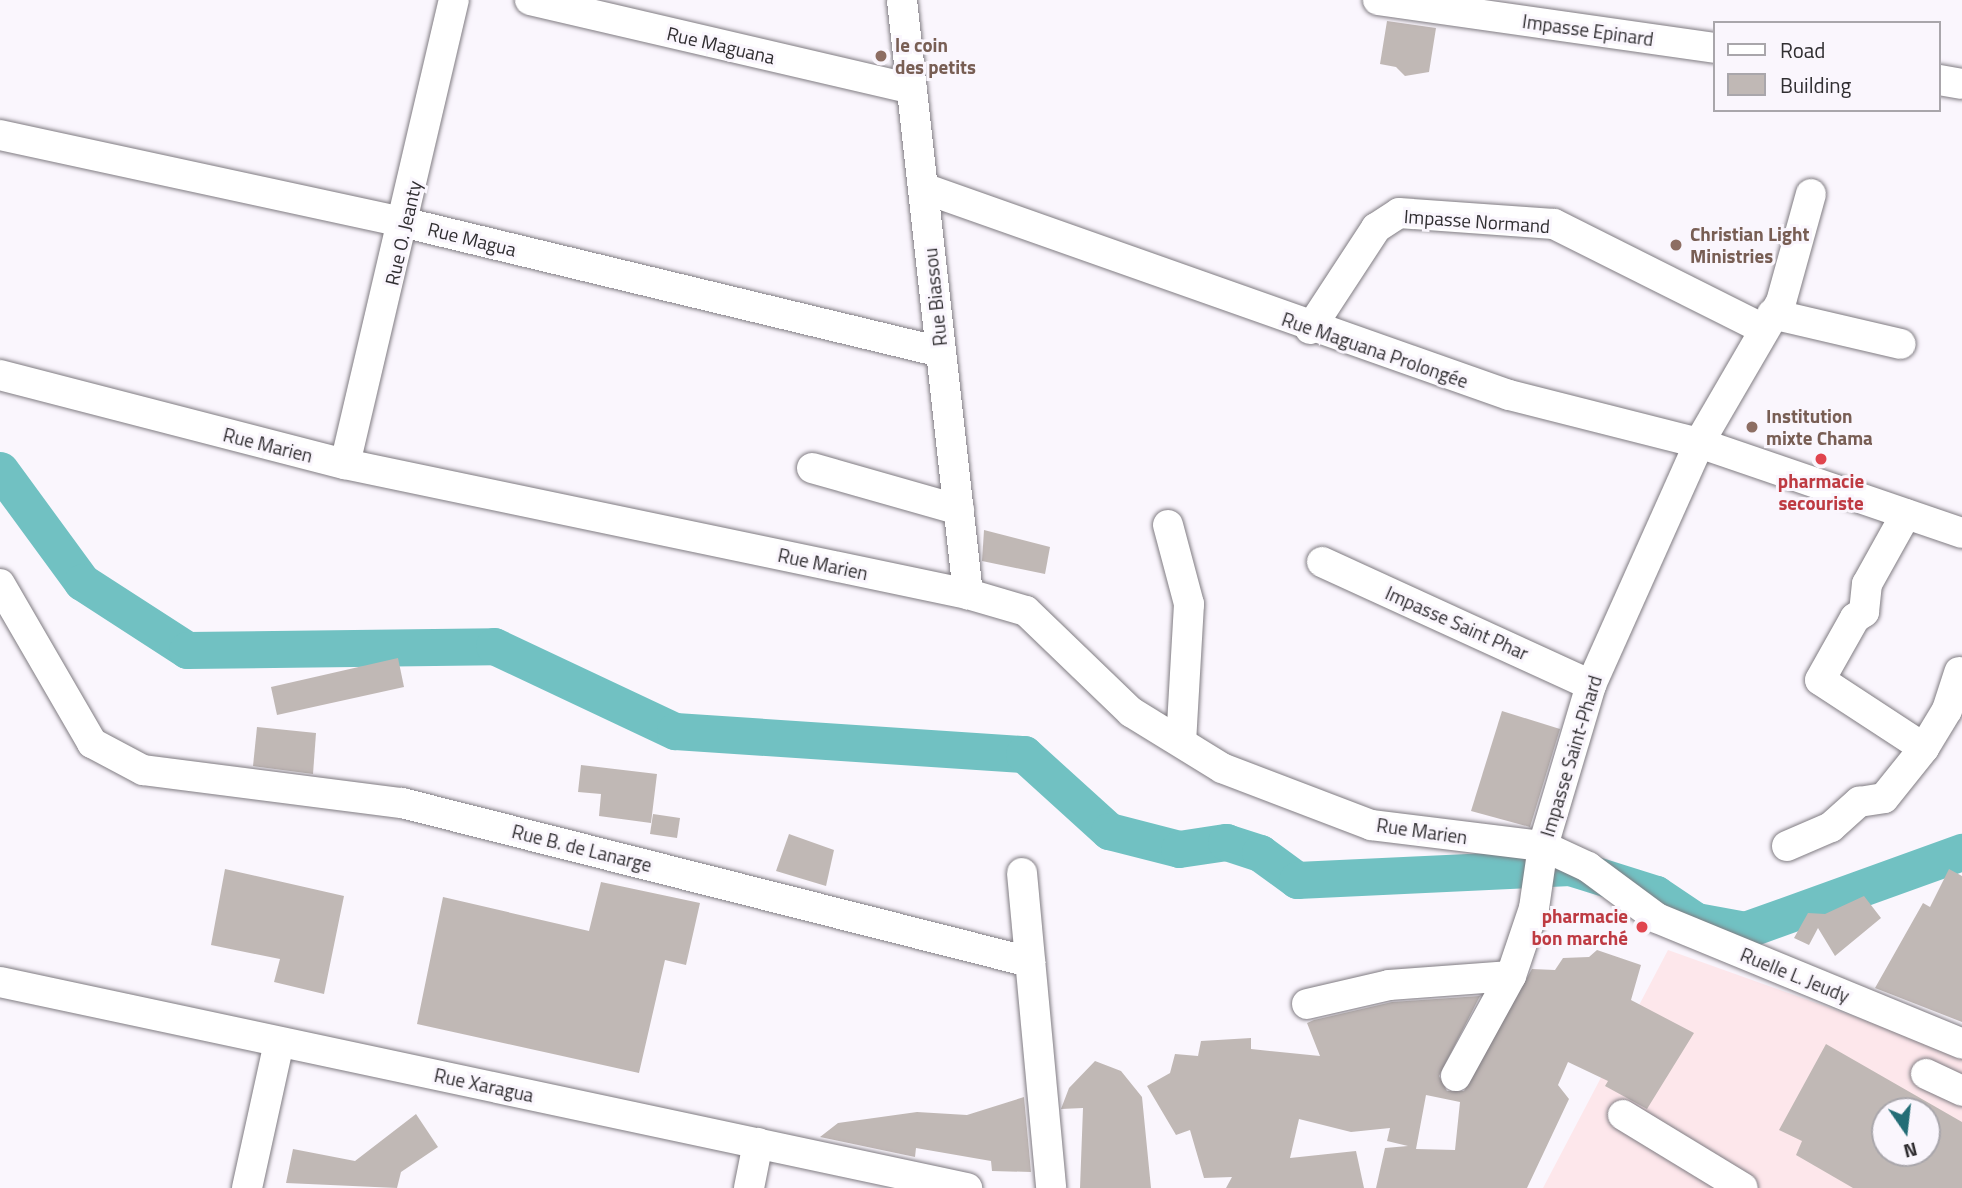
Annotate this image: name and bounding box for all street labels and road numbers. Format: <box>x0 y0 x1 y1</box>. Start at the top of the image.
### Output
street label: Impasse Epinard <box>1521 10 1655 50</box>
street label: Rue Maguana <box>665 22 777 68</box>
street label: Rue O. Jeanty <box>380 178 426 288</box>
street label: Impasse Normand <box>1403 205 1551 237</box>
street label: Rue Magua <box>425 217 519 261</box>
street label: Rue Biassou <box>919 247 951 347</box>
street label: Rue Maguana Prolongée <box>1279 307 1471 393</box>
street label: Rue Marien <box>221 423 315 467</box>
street label: Rue Marien <box>776 543 870 585</box>
street label: Impasse Saint Phar <box>1382 581 1532 665</box>
street label: Impasse Saint-Phard <box>1536 673 1606 839</box>
street label: Rue Marien <box>1375 813 1469 849</box>
street label: Rue B. de Lanarge <box>510 820 654 876</box>
street label: Ruelle L. Jeudy <box>1737 943 1853 1007</box>
street label: Rue Xaragua <box>432 1063 536 1107</box>

